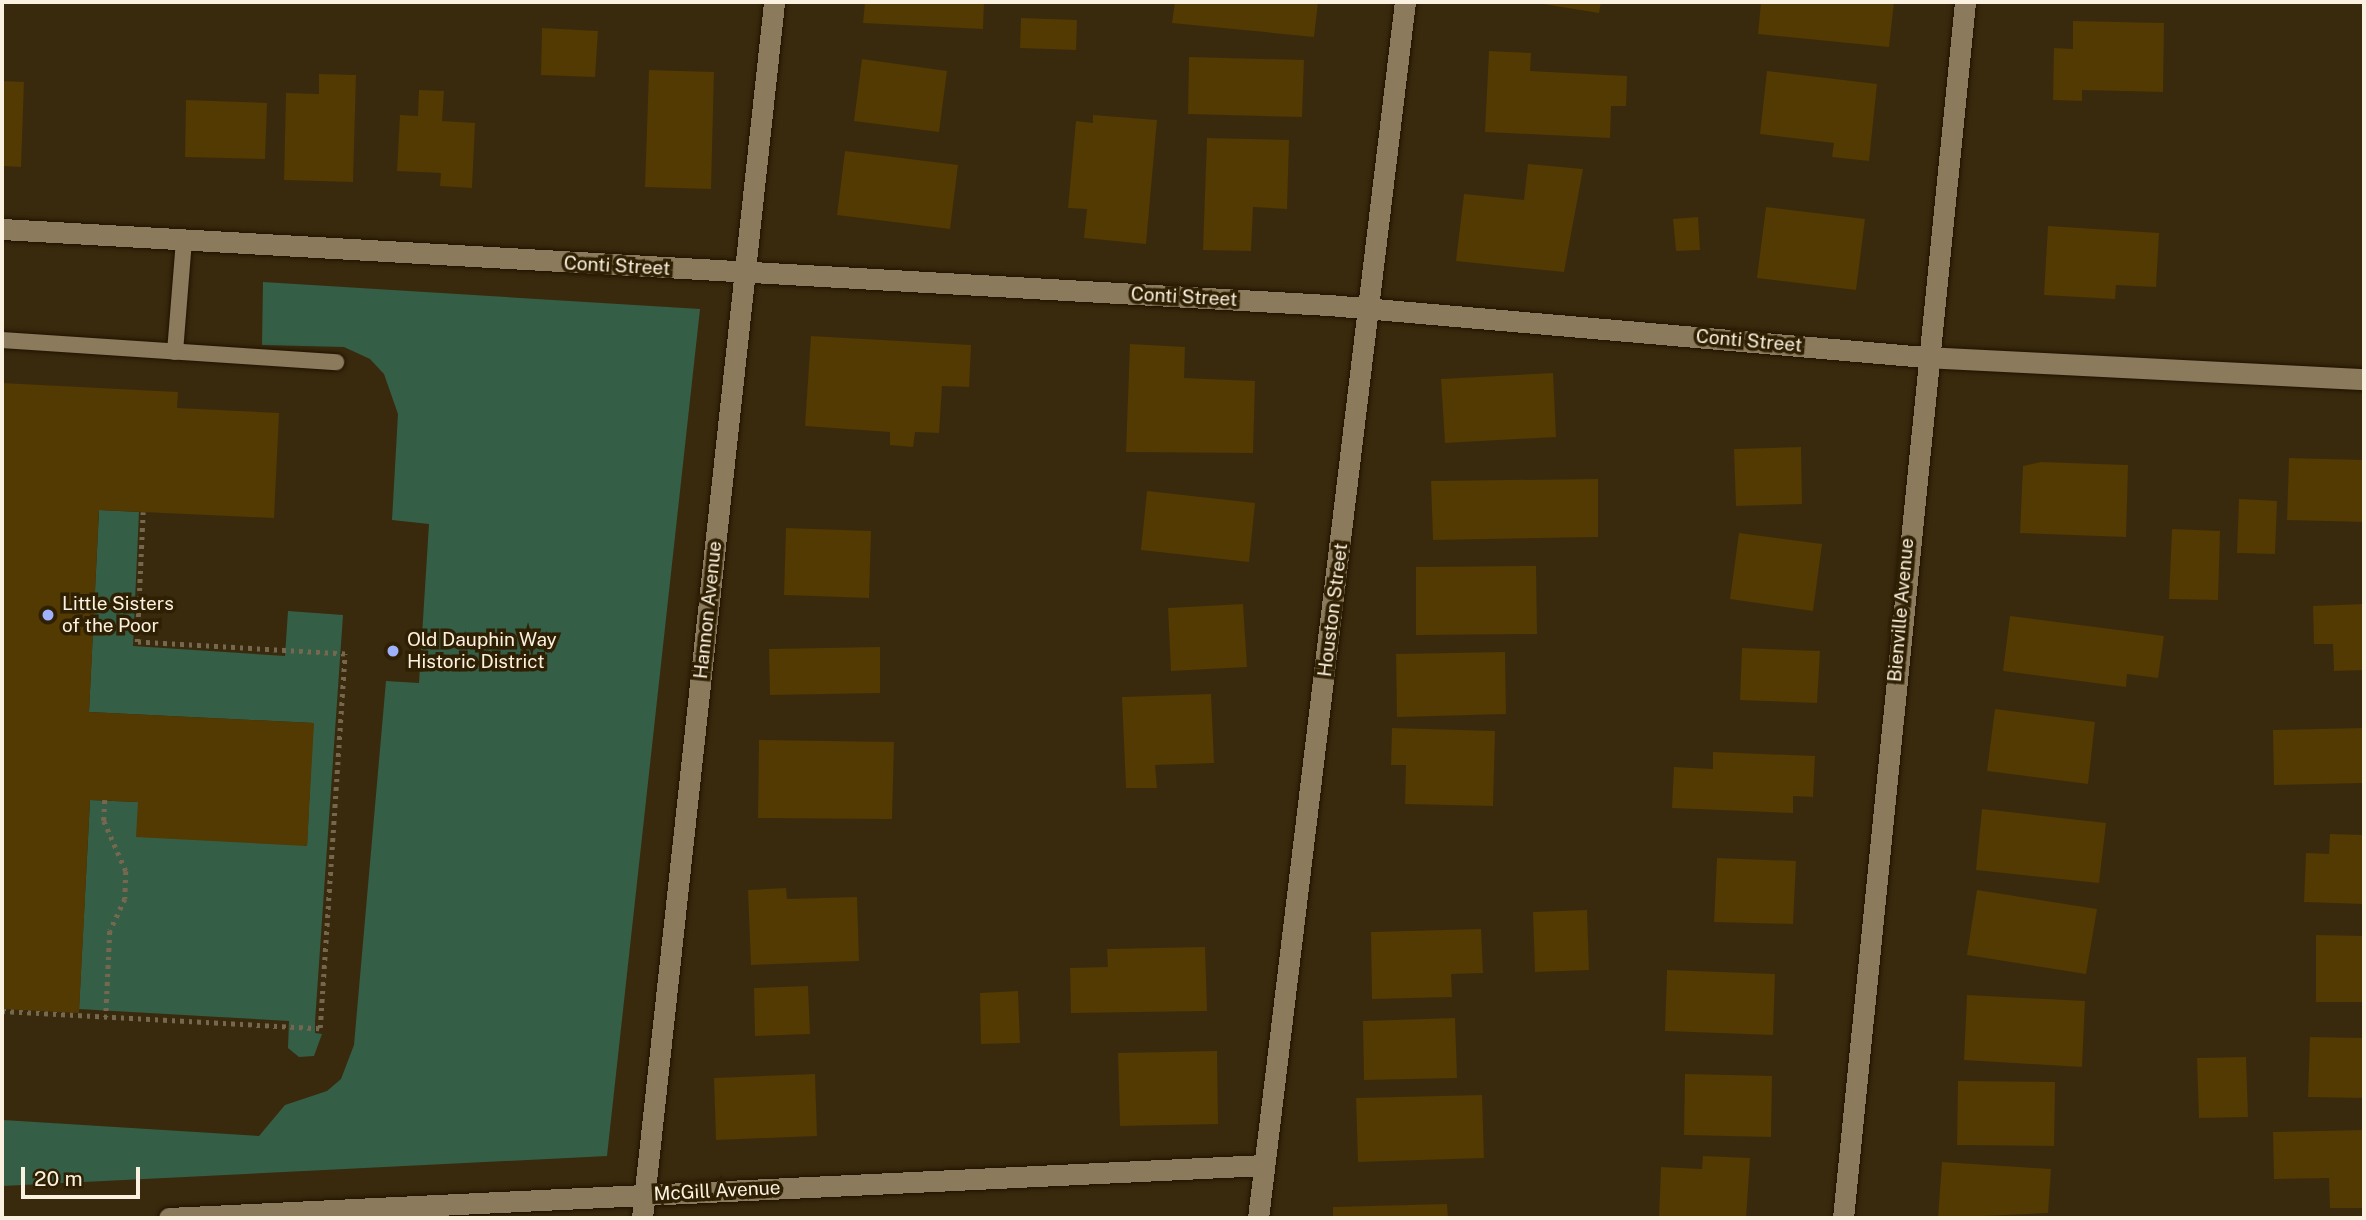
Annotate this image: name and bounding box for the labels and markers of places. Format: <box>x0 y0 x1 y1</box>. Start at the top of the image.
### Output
place label: Little Sisters of the Poor <box>62 593 174 637</box>
marker: Little Sisters of the Poor <box>40 607 56 623</box>
place label: Old Dauphin Way Historic District <box>407 629 557 673</box>
marker: Old Dauphin Way Historic District <box>385 643 401 659</box>

